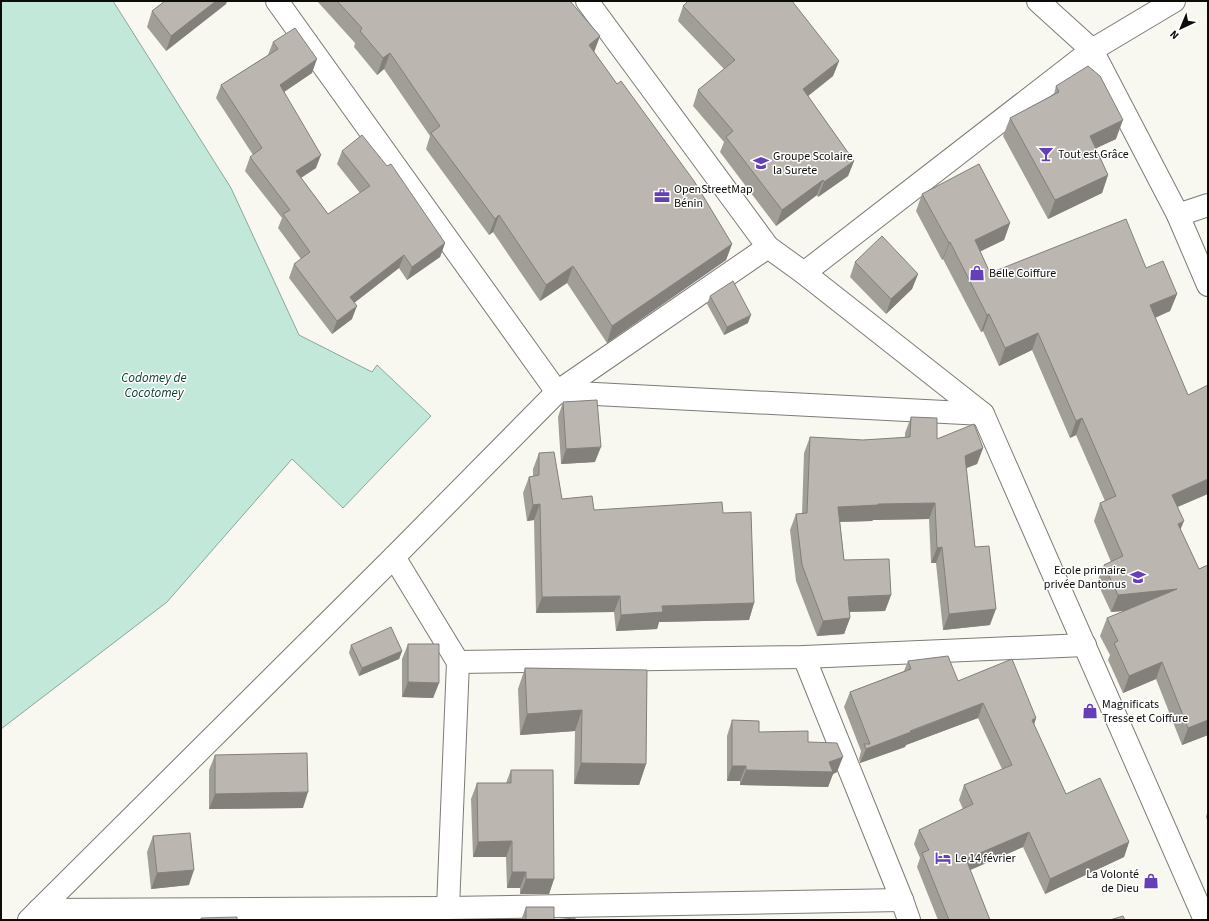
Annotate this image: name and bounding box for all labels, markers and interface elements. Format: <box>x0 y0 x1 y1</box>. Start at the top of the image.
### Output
north arrow <box>1161 8 1201 48</box>
text: N <box>1167 27 1182 43</box>
bar icon: Tout est Grâce <box>1037 145 1055 163</box>
place label: Tout est Grâce <box>1058 146 1129 163</box>
place label: Groupe Scolaire la Surete <box>773 148 853 179</box>
school or university icon: Groupe Scolaire la Surete <box>752 154 770 172</box>
place label: OpenStreetMap Bénin <box>674 181 753 212</box>
office icon: OpenStreetMap Bénin <box>653 187 671 205</box>
shop icon: Belle Coiffure <box>968 264 986 282</box>
place label: Belle Coiffure <box>989 265 1056 282</box>
water label: Codomey de Cocotomey <box>121 369 187 402</box>
place label: Ecole primaire privée Dantonus <box>1044 562 1126 593</box>
school or university icon: Ecole primaire privée Dantonus <box>1129 568 1147 586</box>
place label: Magnificats Tresse et Coiffure <box>1102 696 1188 727</box>
shop icon: Magnificats Tresse et Coiffure <box>1081 702 1099 720</box>
hotel icon: Le 14 février <box>934 849 952 867</box>
place label: Le 14 février <box>955 850 1016 867</box>
place label: La Volonté de Dieu <box>1086 866 1139 897</box>
shop icon: La Volonté de Dieu <box>1142 872 1160 890</box>

